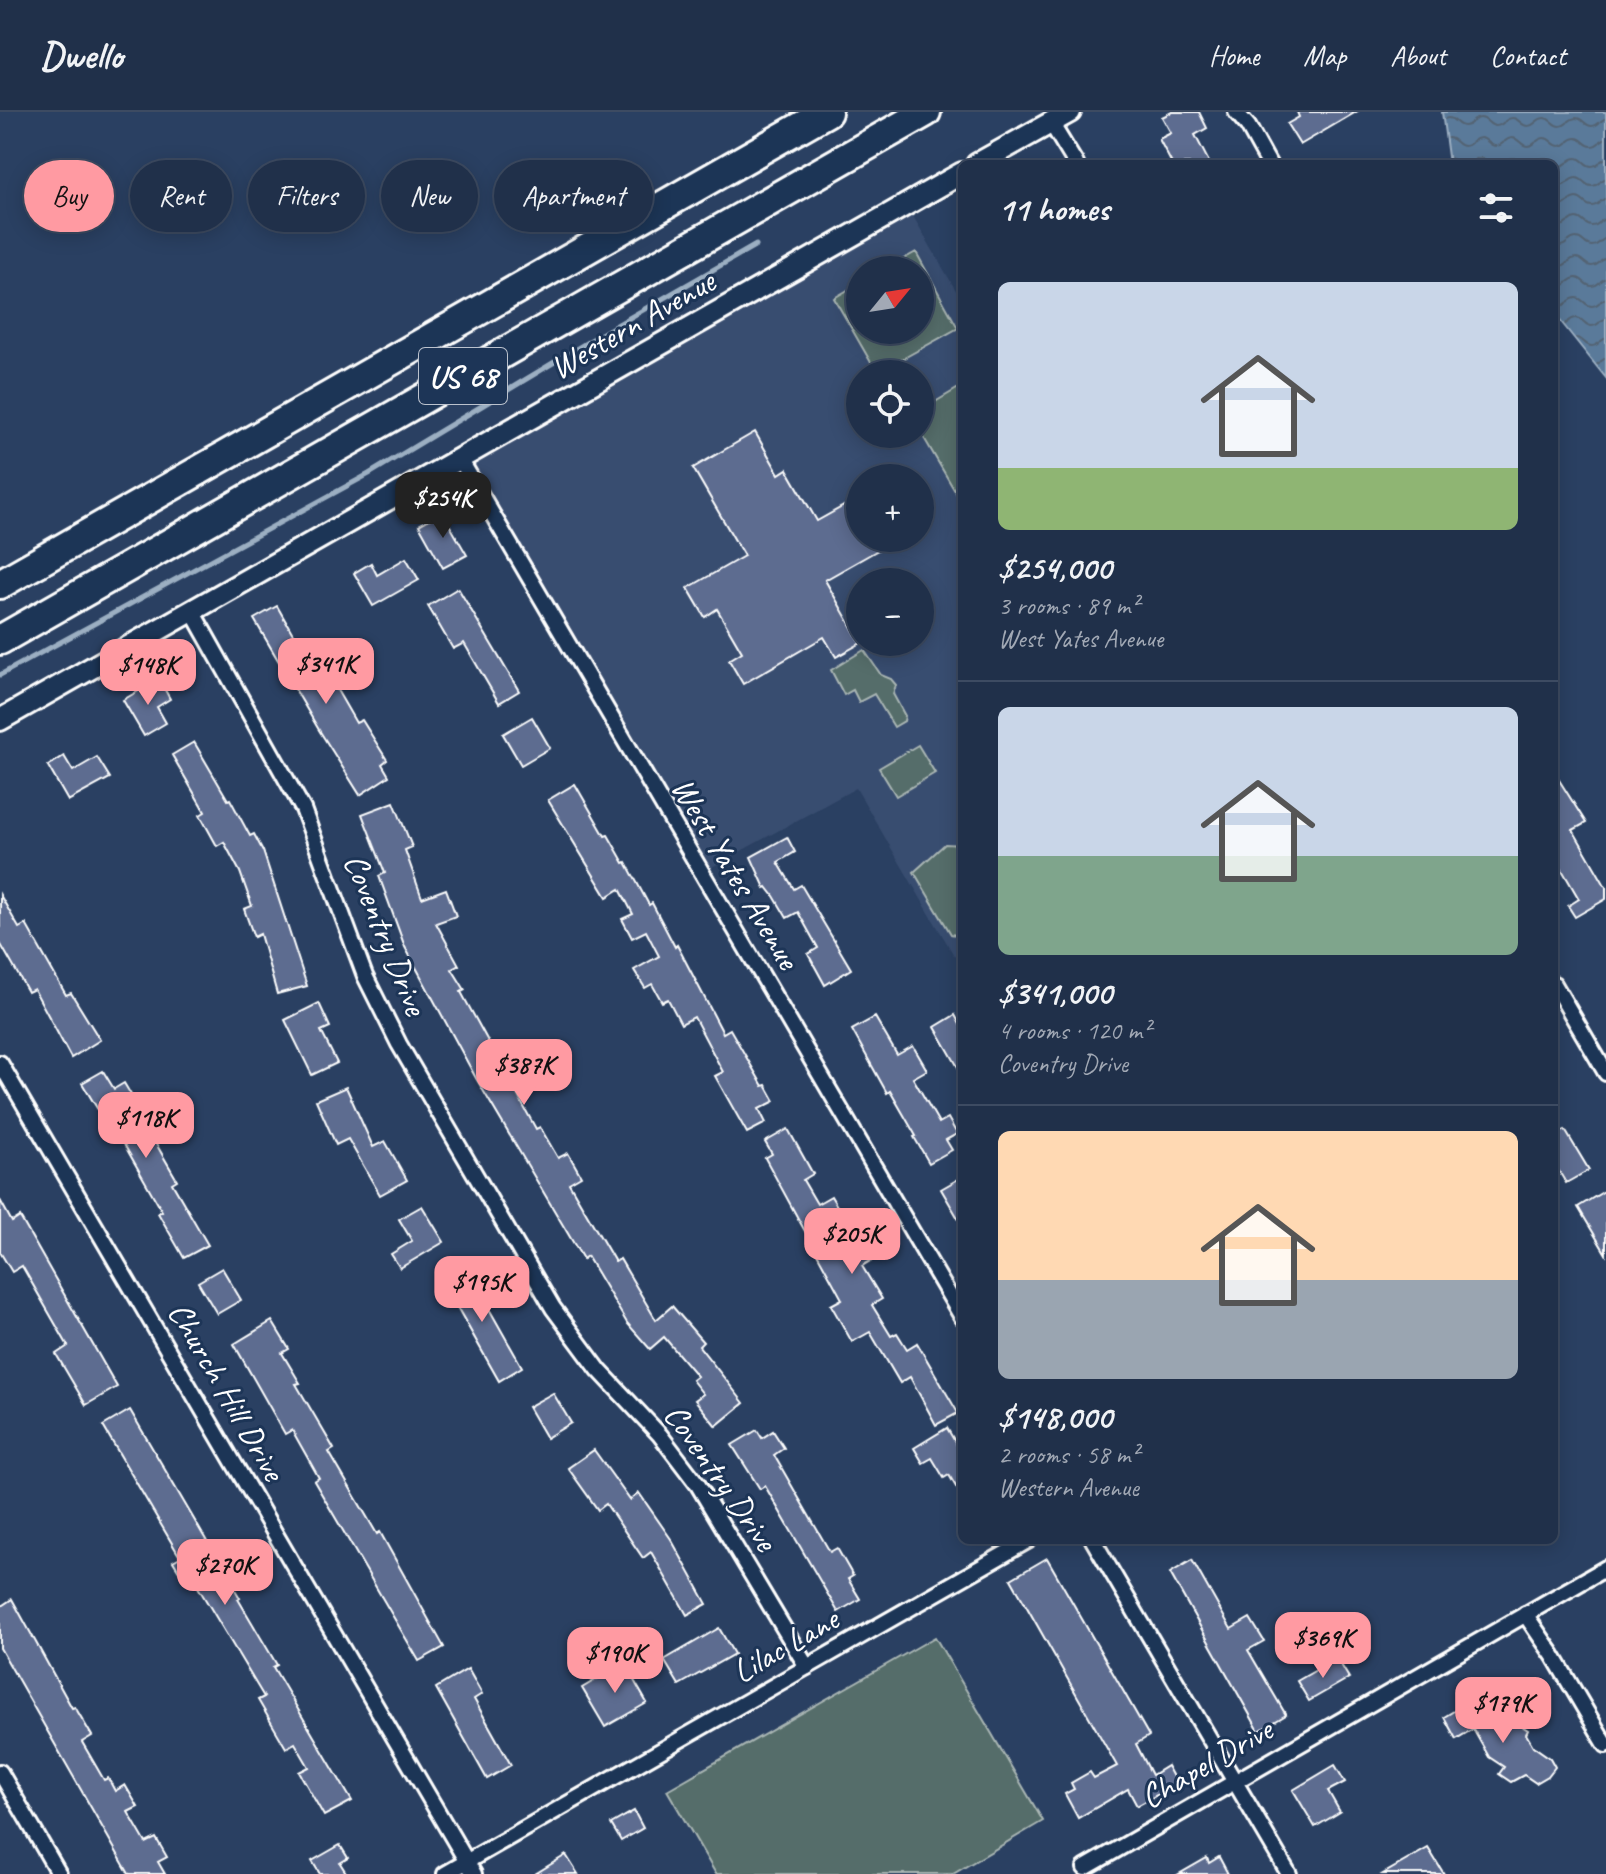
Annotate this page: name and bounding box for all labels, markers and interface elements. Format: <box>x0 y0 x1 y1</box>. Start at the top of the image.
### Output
text: Dwello <box>40 32 123 79</box>
text: Home <box>1209 38 1259 73</box>
text: Map <box>1303 38 1346 73</box>
text: About <box>1390 38 1446 73</box>
text: Contact <box>1490 38 1566 73</box>
chip: Buy <box>24 160 114 232</box>
chip: Rent <box>130 160 232 232</box>
chip: Filters <box>248 160 365 232</box>
chip: New <box>381 160 478 232</box>
chip: Apartment <box>494 160 653 232</box>
icon: filters <box>1474 186 1518 230</box>
text: 11 homes <box>998 187 1109 230</box>
north arrow <box>846 256 934 344</box>
map controls <box>846 256 934 656</box>
street label: Western Avenue <box>542 258 724 389</box>
icon: home <box>1186 334 1330 478</box>
road number: US 68 <box>419 348 507 404</box>
button: locate <box>846 360 934 448</box>
button: + <box>846 464 934 552</box>
pin: $254K <box>387 472 499 540</box>
text: $254K <box>413 481 473 514</box>
text: $254,000 <box>998 546 1111 589</box>
button: − <box>846 568 934 656</box>
text: 3 rooms · 89 m² <box>998 589 1139 622</box>
text: West Yates Avenue <box>998 622 1163 655</box>
pin: $341K <box>270 638 382 706</box>
pin: $148K <box>92 639 204 707</box>
text: $341K <box>296 647 356 680</box>
text: $148K <box>118 648 178 681</box>
icon: home <box>1186 759 1330 903</box>
street label: West Yates Avenue <box>662 769 811 978</box>
street label: Coventry Drive <box>334 847 439 1023</box>
text: $341,000 <box>998 971 1112 1014</box>
text: 4 rooms · 120 m² <box>998 1014 1150 1047</box>
pin: $387K <box>468 1039 580 1107</box>
text: Coventry Drive <box>998 1047 1128 1080</box>
text: $387K <box>494 1048 554 1081</box>
pin: $118K <box>90 1092 202 1160</box>
text: $118K <box>116 1101 176 1134</box>
icon: home <box>1186 1183 1330 1327</box>
pin: $205K <box>796 1208 908 1276</box>
text: $205K <box>822 1217 882 1250</box>
pin: $195K <box>426 1256 538 1324</box>
text: $195K <box>452 1265 512 1298</box>
street label: Church Hill Drive <box>159 1294 297 1491</box>
street label: Coventry Drive <box>655 1395 788 1561</box>
text: $148,000 <box>998 1395 1112 1438</box>
text: 2 rooms · 58 m² <box>998 1438 1139 1471</box>
text: Western Avenue <box>998 1471 1139 1504</box>
pin: $270K <box>169 1539 281 1607</box>
text: $270K <box>195 1548 255 1581</box>
street label: Lilac Lane <box>724 1596 848 1692</box>
pin: $369K <box>1267 1612 1379 1680</box>
text: $369K <box>1293 1621 1353 1654</box>
pin: $190K <box>559 1627 671 1695</box>
text: $190K <box>585 1636 645 1669</box>
pin: $179K <box>1447 1677 1559 1745</box>
text: $179K <box>1473 1686 1533 1719</box>
street label: Chapel Drive <box>1132 1707 1282 1818</box>

